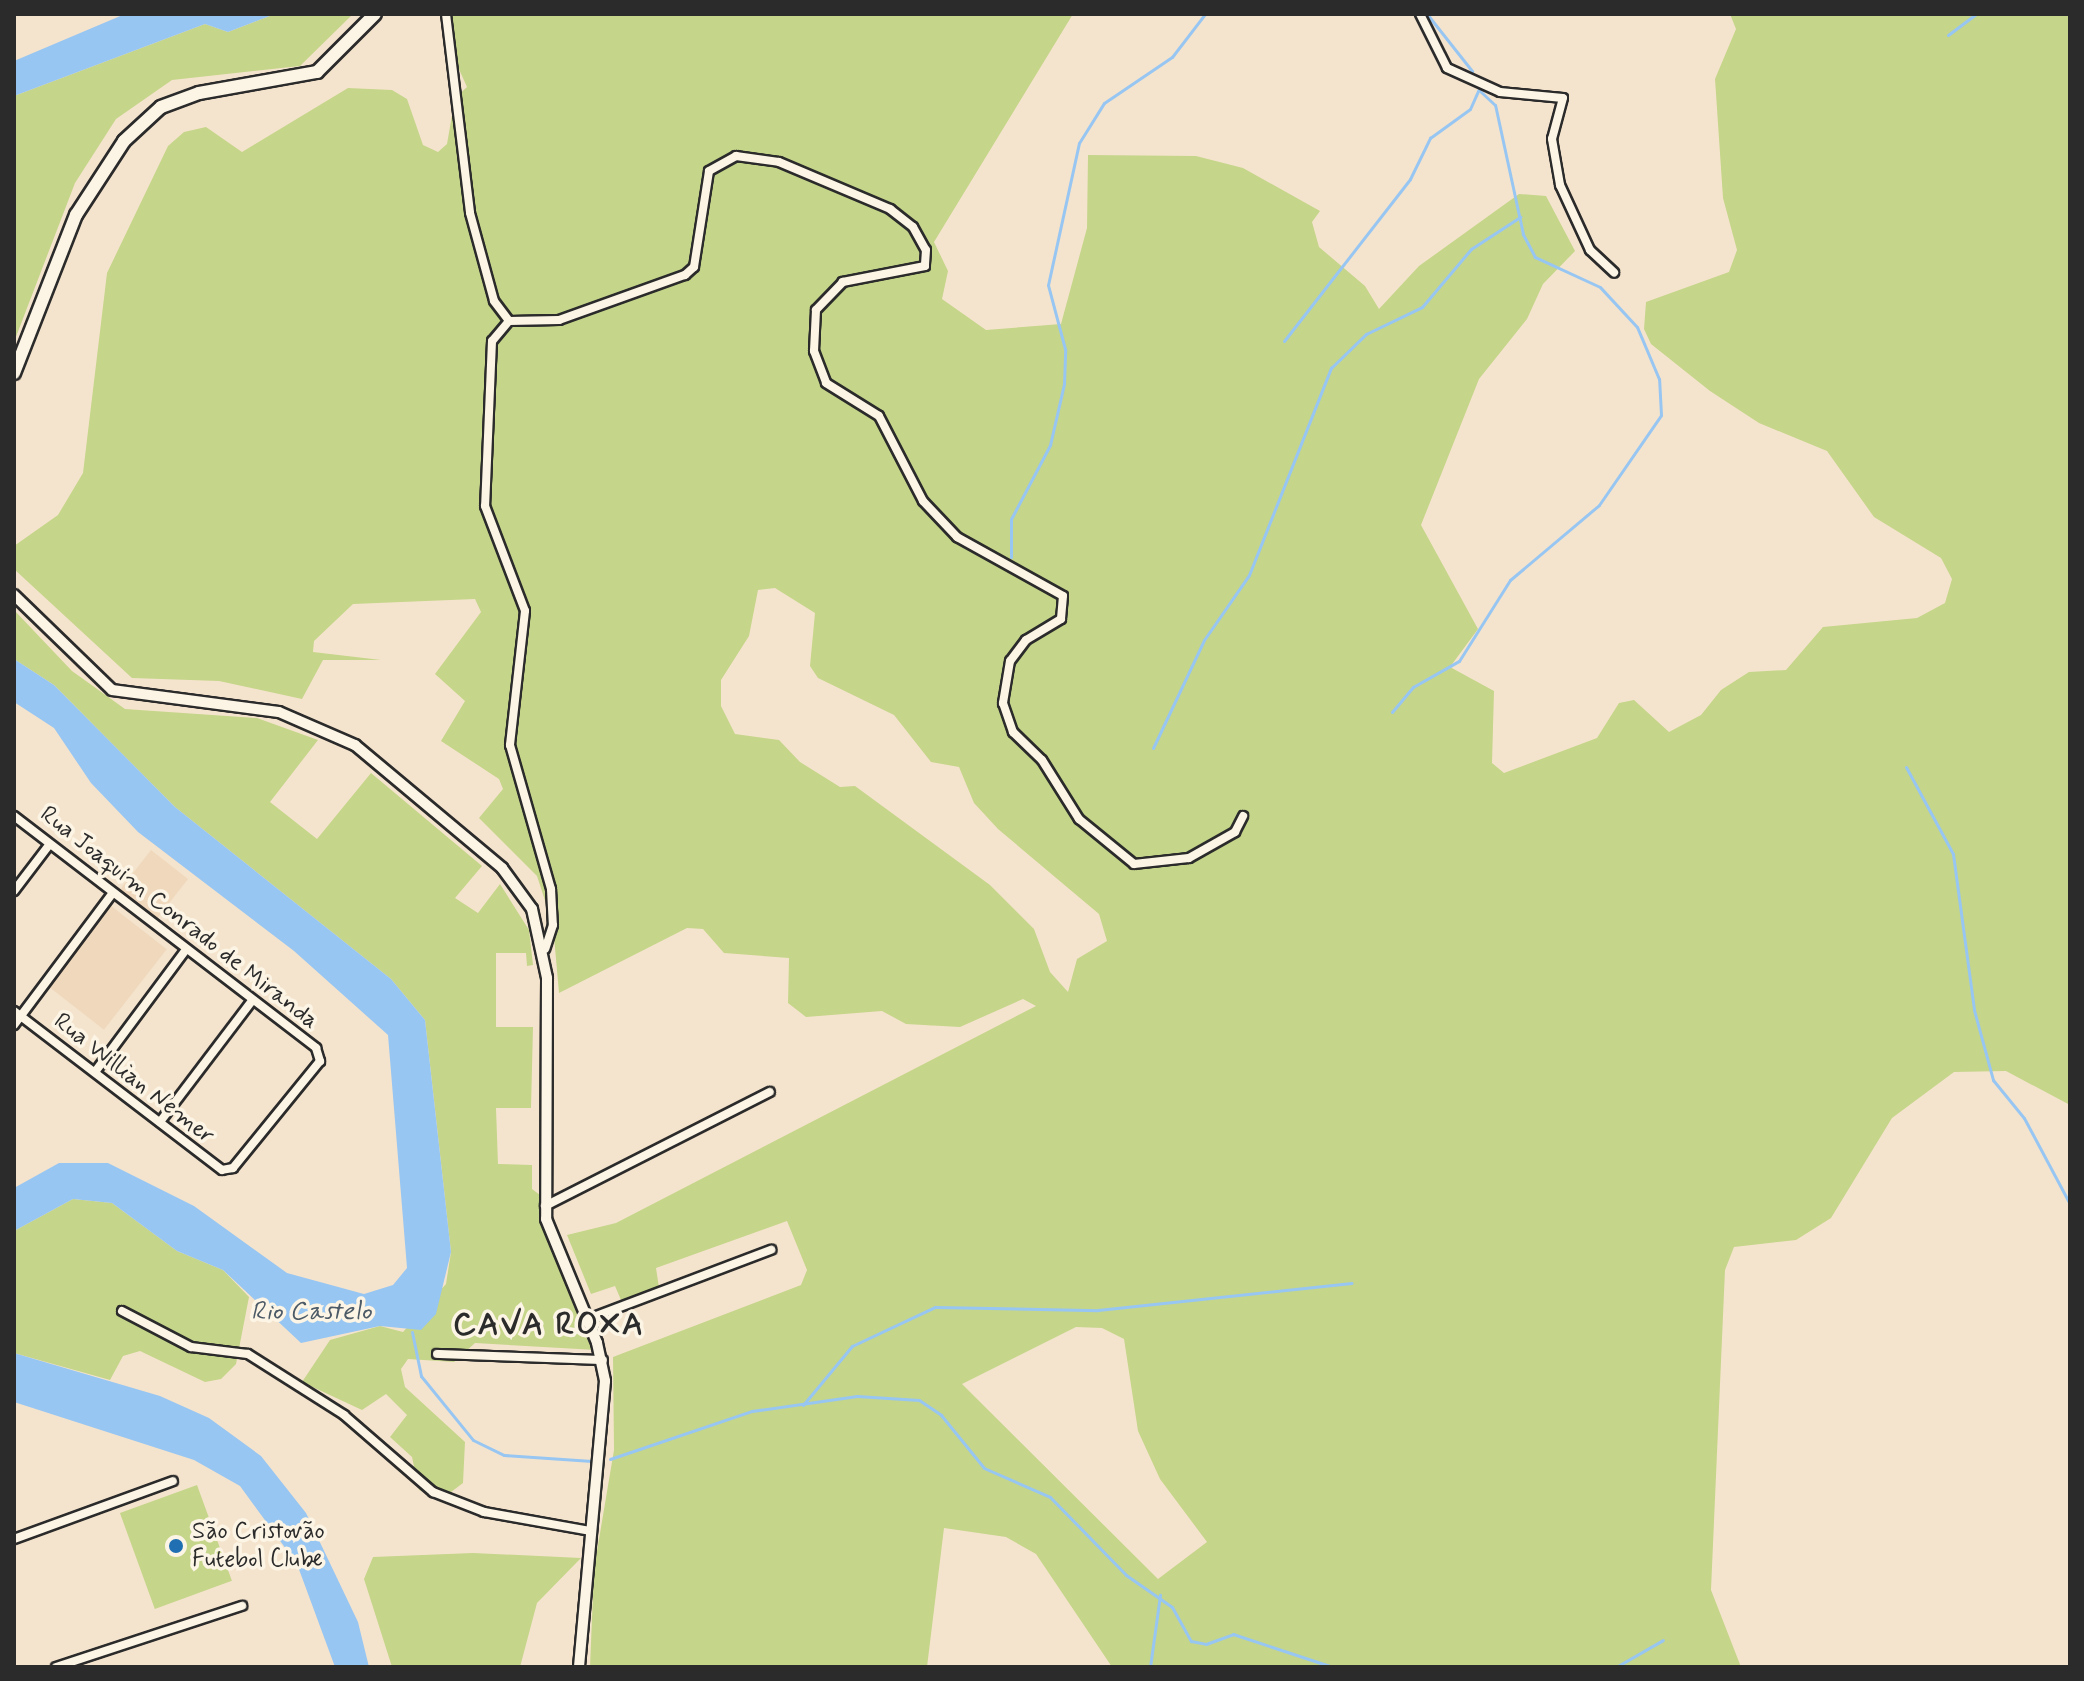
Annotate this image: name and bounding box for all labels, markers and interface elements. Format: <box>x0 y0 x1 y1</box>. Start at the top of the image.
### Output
street label: Rua Joaquim Conrado de Miranda <box>31 798 327 1038</box>
street label: Rua Willian Nemer <box>49 1008 219 1150</box>
water label: Rio Castelo <box>252 1297 370 1329</box>
district label: CAVA ROXA <box>453 1306 645 1344</box>
place label: São Cristovão Futebol Clube <box>192 1518 327 1574</box>
marker: São Cristovão Futebol Clube <box>167 1537 185 1555</box>

